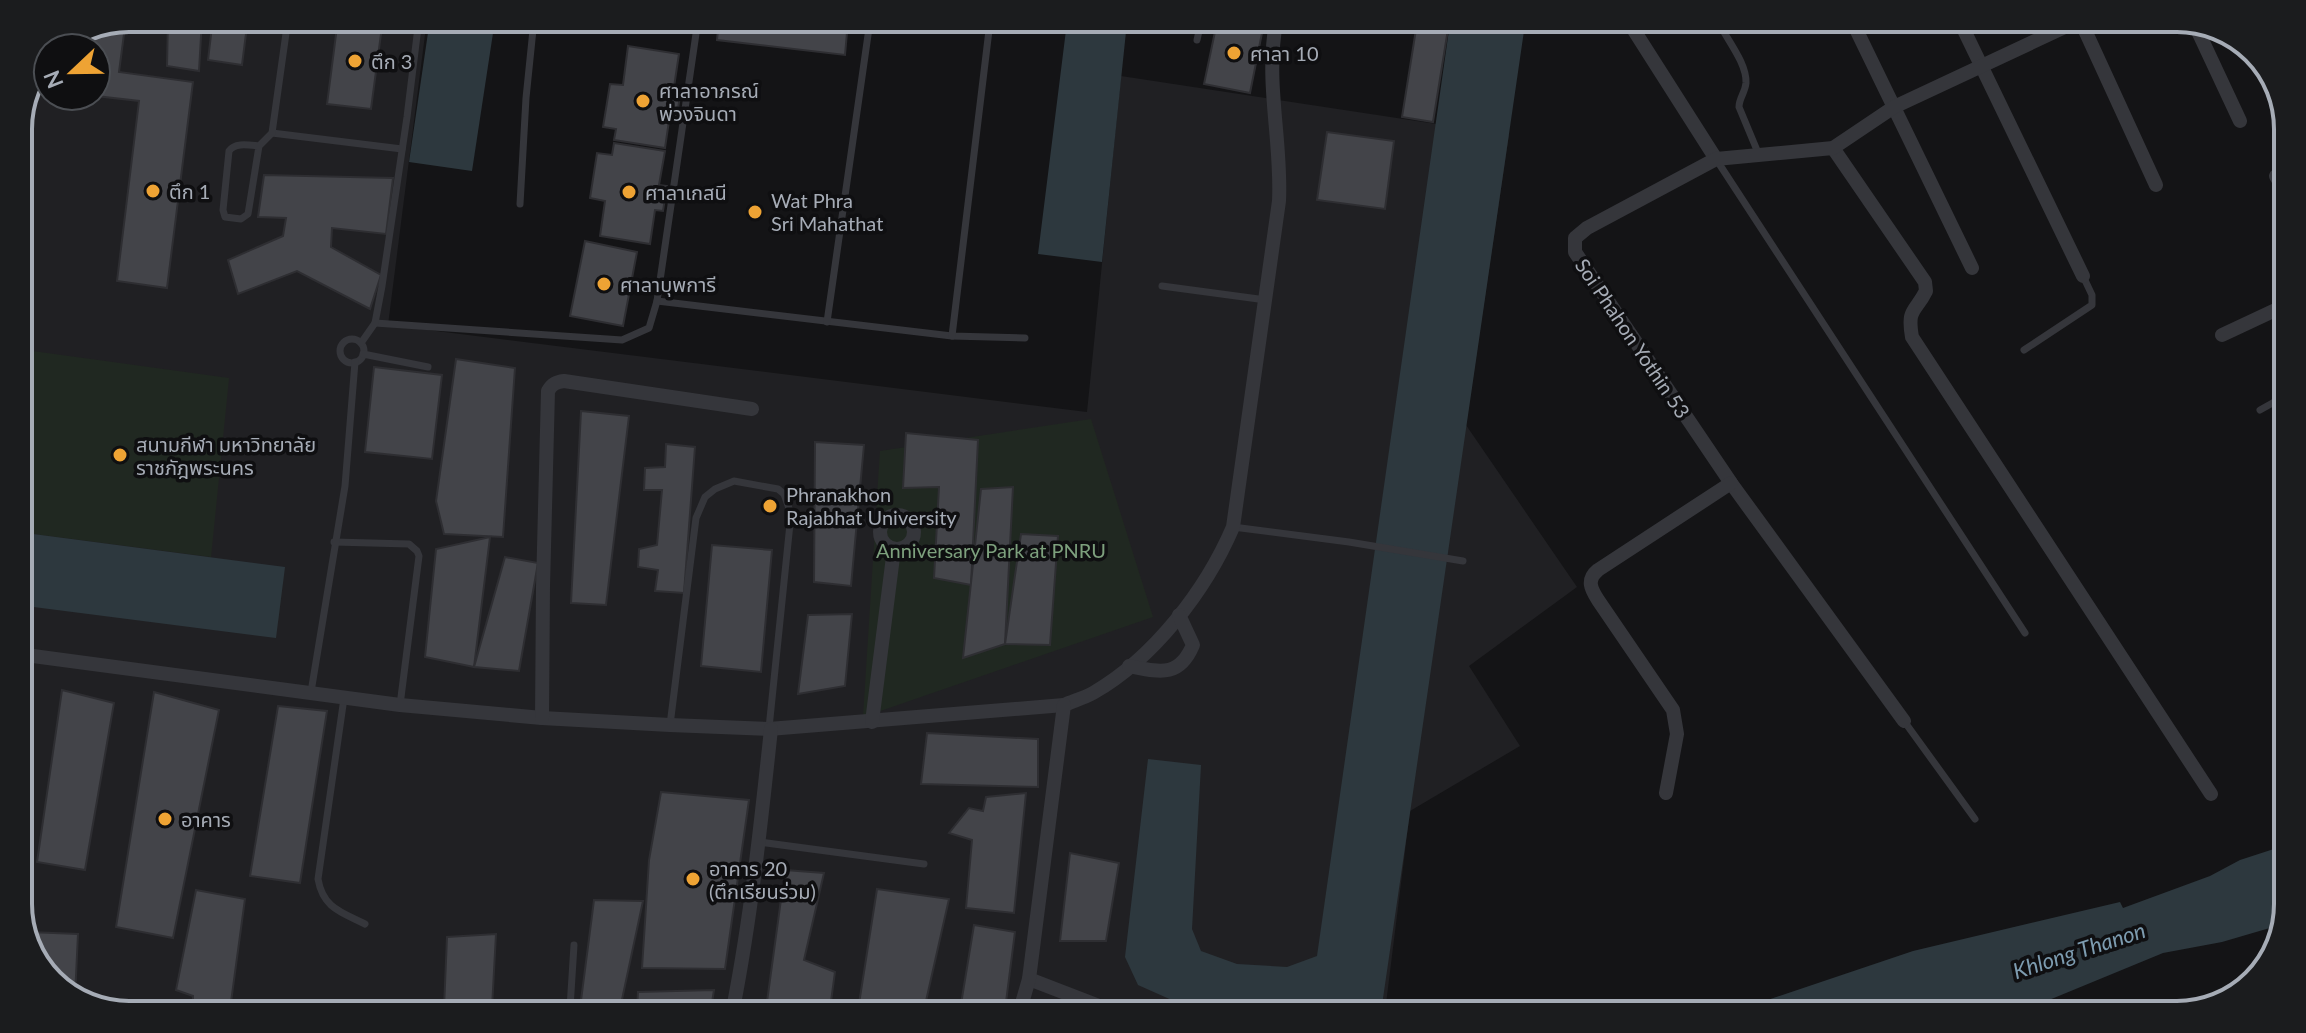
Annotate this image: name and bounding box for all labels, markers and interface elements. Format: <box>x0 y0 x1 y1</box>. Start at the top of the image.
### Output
north arrow <box>32 32 112 112</box>
place label: ศาลา 10 <box>1250 41 1319 65</box>
marker: ศาลา 10 <box>1225 44 1243 62</box>
place label: ตึก 3 <box>371 49 412 73</box>
marker: ตึก 3 <box>346 52 364 70</box>
text: N <box>37 67 69 93</box>
place label: ศาลาอาภรณ์ พ่วงจินดา <box>659 78 759 125</box>
marker: ศาลาอาภรณ์ พ่วงจินดา <box>634 92 652 110</box>
place label: ตึก 1 <box>169 179 210 203</box>
place label: ศาลาเกสนี <box>645 180 727 204</box>
marker: ตึก 1 <box>144 182 162 200</box>
marker: ศาลาเกสนี <box>620 183 638 201</box>
place label: Wat Phra Sri Mahathat <box>771 188 883 235</box>
marker: Wat Phra Sri Mahathat <box>746 203 764 221</box>
street label: Soi Phahon Yothin 53 <box>1571 254 1695 422</box>
place label: ศาลาบุพการี <box>620 272 716 297</box>
marker: ศาลาบุพการี <box>595 275 613 293</box>
place label: สนามกีฬา มหาวิทยาลัย ราชภัฎพระนคร <box>136 432 316 479</box>
marker: สนามกีฬา มหาวิทยาลัย ราชภัฎพระนคร <box>111 446 129 464</box>
place label: Phranakhon Rajabhat University <box>786 482 957 529</box>
marker: Phranakhon Rajabhat University <box>761 497 779 515</box>
park label: Anniversary Park at PNRU <box>876 538 1106 562</box>
place label: อาคาร <box>181 807 231 831</box>
marker: อาคาร <box>156 810 174 828</box>
place label: อาคาร 20 (ตึกเรียนร่วม) <box>709 856 816 903</box>
marker: อาคาร 20 (ตึกเรียนร่วม) <box>684 870 702 888</box>
water label: Khlong Thanon <box>2009 916 2149 984</box>

